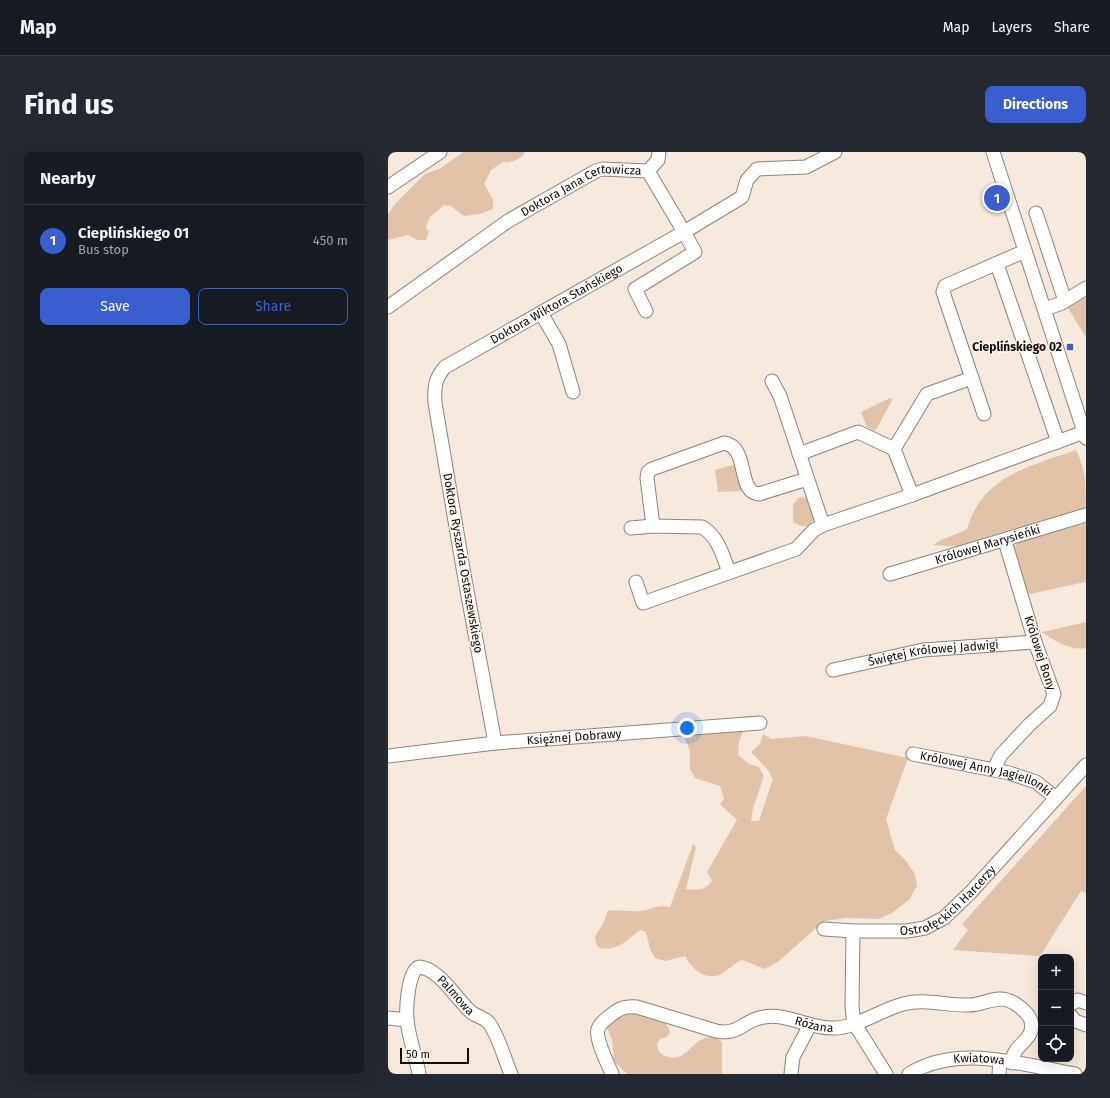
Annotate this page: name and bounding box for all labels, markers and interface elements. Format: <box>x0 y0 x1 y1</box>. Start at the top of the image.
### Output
text: Map <box>20 16 57 39</box>
text: Map <box>943 19 969 36</box>
text: Layers <box>991 19 1032 36</box>
text: Share <box>1054 19 1090 36</box>
button: Directions <box>985 86 1086 123</box>
text: Find us <box>24 88 114 121</box>
street label: Doktora Jana Certowicza <box>518 162 642 219</box>
text: Nearby <box>40 168 95 189</box>
pin: 1 <box>984 183 1010 213</box>
text: Cieplińskiego 01 <box>78 224 189 242</box>
text: 1 <box>50 233 56 248</box>
text: 450 m <box>313 233 348 248</box>
text: Bus stop <box>78 242 129 257</box>
street label: Doktora Wiktora Stańskiego <box>488 261 625 347</box>
button: Save <box>40 288 190 325</box>
button: Share <box>198 288 348 325</box>
place label: Cieplińskiego 02 <box>972 340 1062 354</box>
marker: Cieplińskiego 02 <box>1065 342 1075 352</box>
street label: Doktora Ryszarda Ostaszewskiego <box>440 472 486 654</box>
street label: Królowej Marysieńki <box>933 522 1042 567</box>
street label: Królowej Bony <box>1021 614 1059 692</box>
street label: Świętej Królowej Jadwigi <box>866 638 999 669</box>
your location <box>677 718 697 738</box>
street label: Księżnej Dobrawy <box>526 726 622 748</box>
street label: Królowej Anny Jagiellonki <box>919 749 1055 799</box>
street label: Ostrołęckich Harcerzy <box>900 863 999 938</box>
map controls <box>1038 954 1074 1062</box>
button: + <box>1038 954 1074 990</box>
street label: Palmowa <box>434 972 477 1018</box>
button: − <box>1038 990 1074 1026</box>
street label: Różana <box>793 1014 834 1035</box>
button: locate <box>1038 1026 1074 1062</box>
scale bar <box>400 1046 469 1065</box>
text: 50 m <box>406 1048 430 1061</box>
street label: Kwiatowa <box>953 1051 1006 1068</box>

